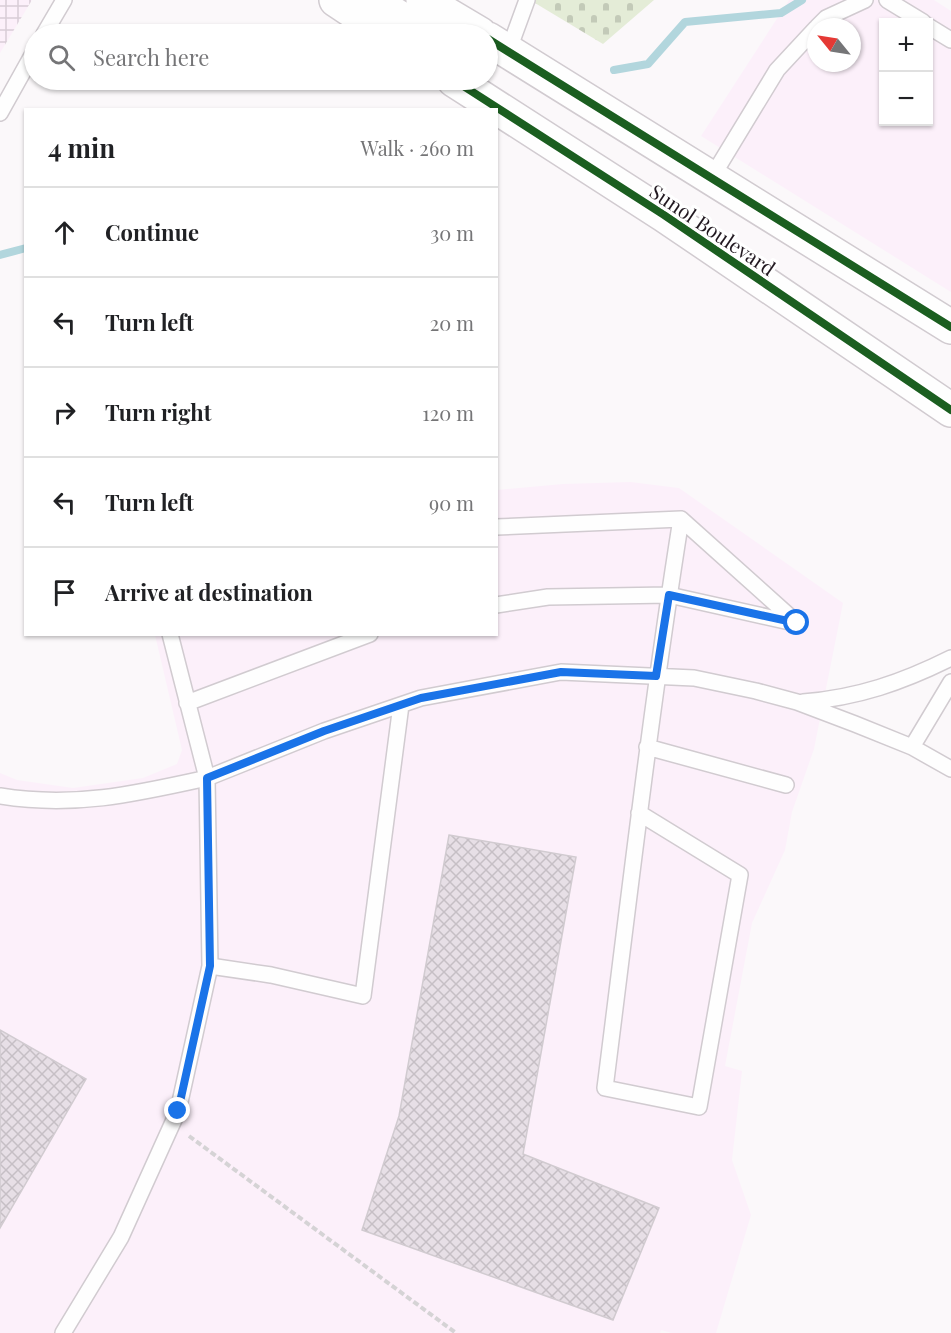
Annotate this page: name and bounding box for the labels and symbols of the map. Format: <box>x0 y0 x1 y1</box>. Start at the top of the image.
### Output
north arrow <box>807 18 861 72</box>
street label: Sunol Boulevard <box>645 177 781 281</box>
route start <box>783 609 809 635</box>
route end <box>164 1097 190 1123</box>

